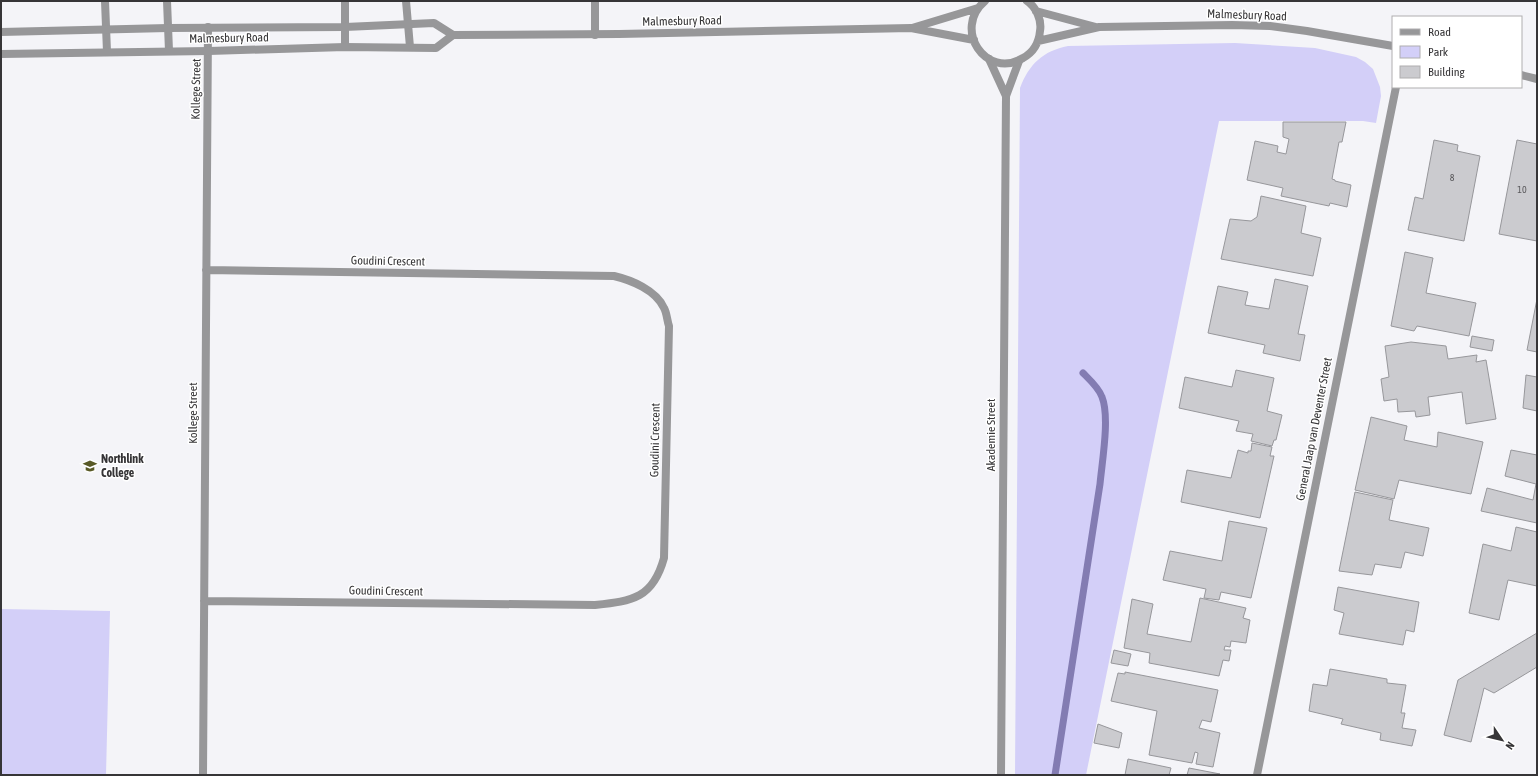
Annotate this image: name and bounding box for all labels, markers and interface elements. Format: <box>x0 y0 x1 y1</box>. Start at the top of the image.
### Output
street label: Malmesbury Road <box>1207 7 1287 23</box>
street label: Malmesbury Road <box>642 13 722 29</box>
legend <box>1392 16 1522 88</box>
text: Road <box>1428 25 1451 39</box>
street label: Malmesbury Road <box>189 30 269 46</box>
text: Park <box>1428 45 1449 59</box>
street label: Kollege Street <box>188 58 204 120</box>
text: Building <box>1428 65 1466 79</box>
house number: 8 <box>1450 172 1455 183</box>
house number: 10 <box>1517 184 1527 195</box>
street label: Goudini Crescent <box>351 253 426 269</box>
street label: General Jaap van Deventer Street <box>1293 356 1335 502</box>
street label: Kollege Street <box>186 382 200 444</box>
street label: Akademie Street <box>984 398 998 471</box>
street label: Goudini Crescent <box>647 402 663 477</box>
place label: Northlink College <box>101 452 144 480</box>
school or university icon: Northlink College <box>82 458 98 474</box>
street label: Goudini Crescent <box>349 583 424 599</box>
north arrow <box>1482 720 1522 760</box>
text: N <box>1503 740 1517 752</box>

